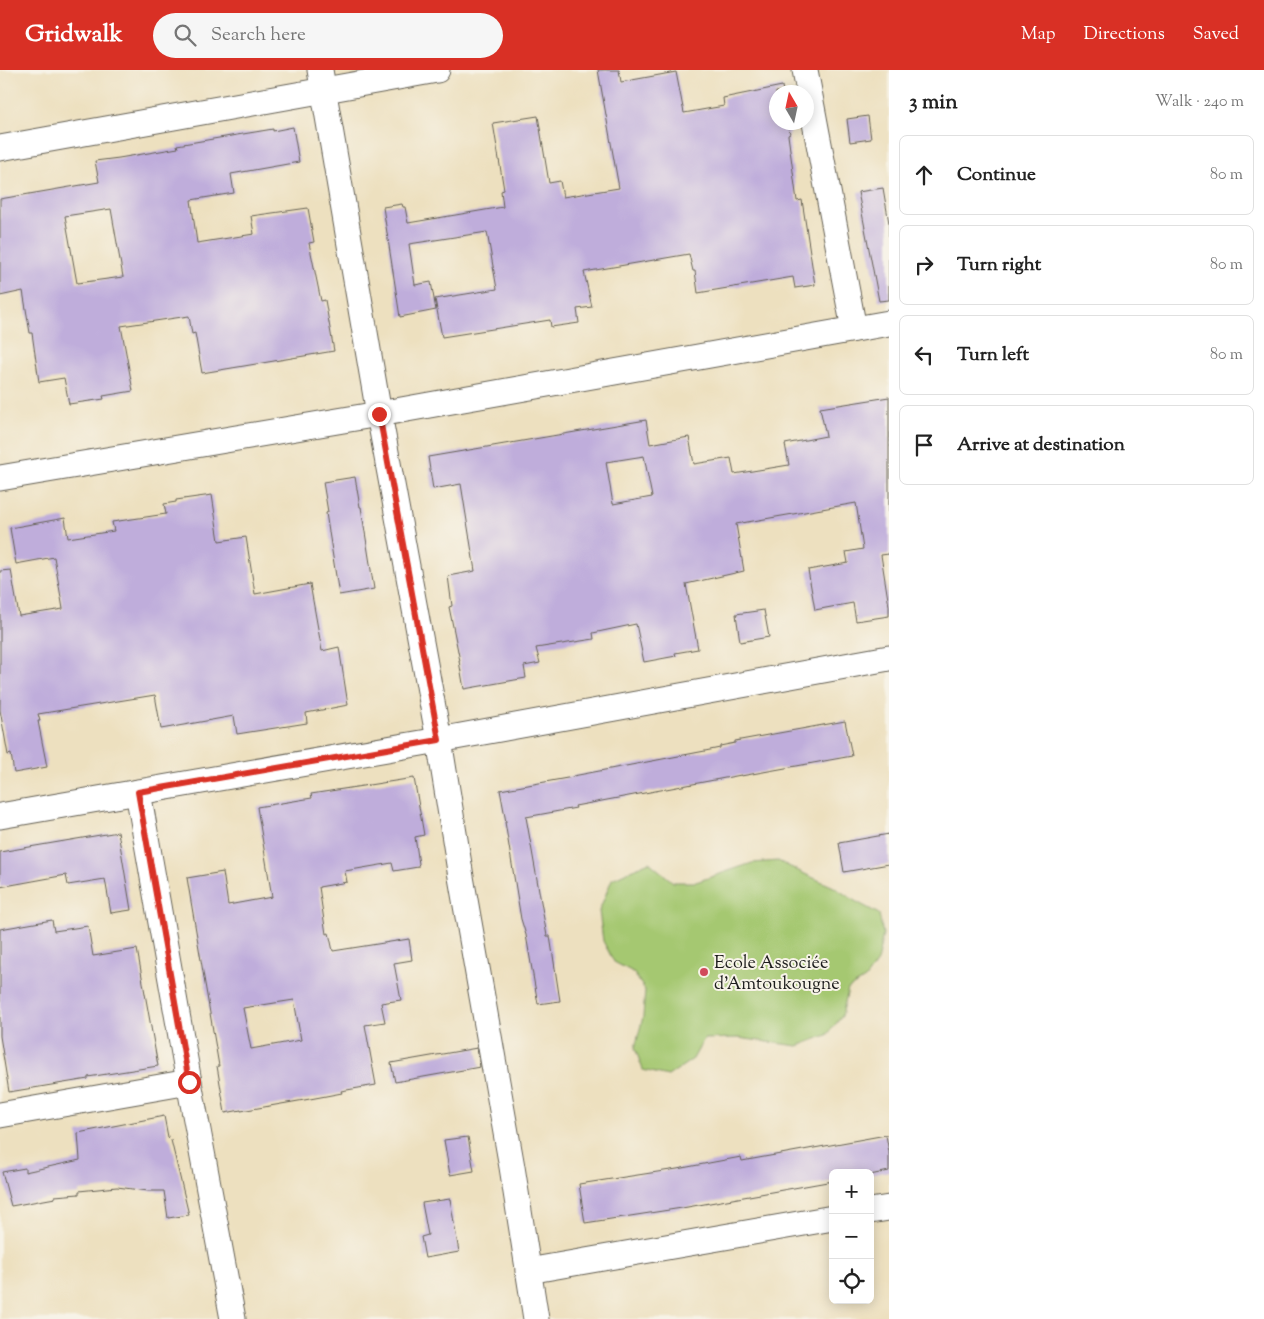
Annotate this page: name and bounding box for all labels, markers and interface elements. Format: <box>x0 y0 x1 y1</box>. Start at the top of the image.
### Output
search box <box>153 13 503 58</box>
text: Gridwalk <box>25 18 123 52</box>
icon: search <box>171 21 199 49</box>
text: Search here <box>211 22 306 49</box>
text: Map <box>1021 22 1056 48</box>
text: Directions <box>1084 22 1165 48</box>
text: Saved <box>1193 22 1239 48</box>
north arrow <box>769 85 814 130</box>
text: 3 min <box>909 88 958 118</box>
text: Walk · 240 m <box>1155 91 1244 114</box>
icon: ahead <box>910 161 938 189</box>
text: Continue <box>957 162 1036 189</box>
text: 80 m <box>1210 164 1243 187</box>
icon: right <box>910 251 938 279</box>
text: Turn right <box>957 252 1041 279</box>
text: 80 m <box>1210 254 1243 277</box>
icon: left <box>910 341 938 369</box>
text: Turn left <box>957 342 1029 369</box>
text: 80 m <box>1210 344 1243 367</box>
route end <box>368 403 391 426</box>
icon: arrive <box>910 431 938 459</box>
text: Arrive at destination <box>957 432 1125 459</box>
place label: Ecole Associée d'Amtoukougne <box>714 951 840 998</box>
marker: Ecole Associée d'Amtoukougne <box>698 966 710 978</box>
route start <box>178 1071 201 1094</box>
map controls <box>829 1169 874 1304</box>
button: + <box>829 1169 874 1214</box>
button: − <box>829 1214 874 1259</box>
button: locate <box>829 1259 874 1304</box>

